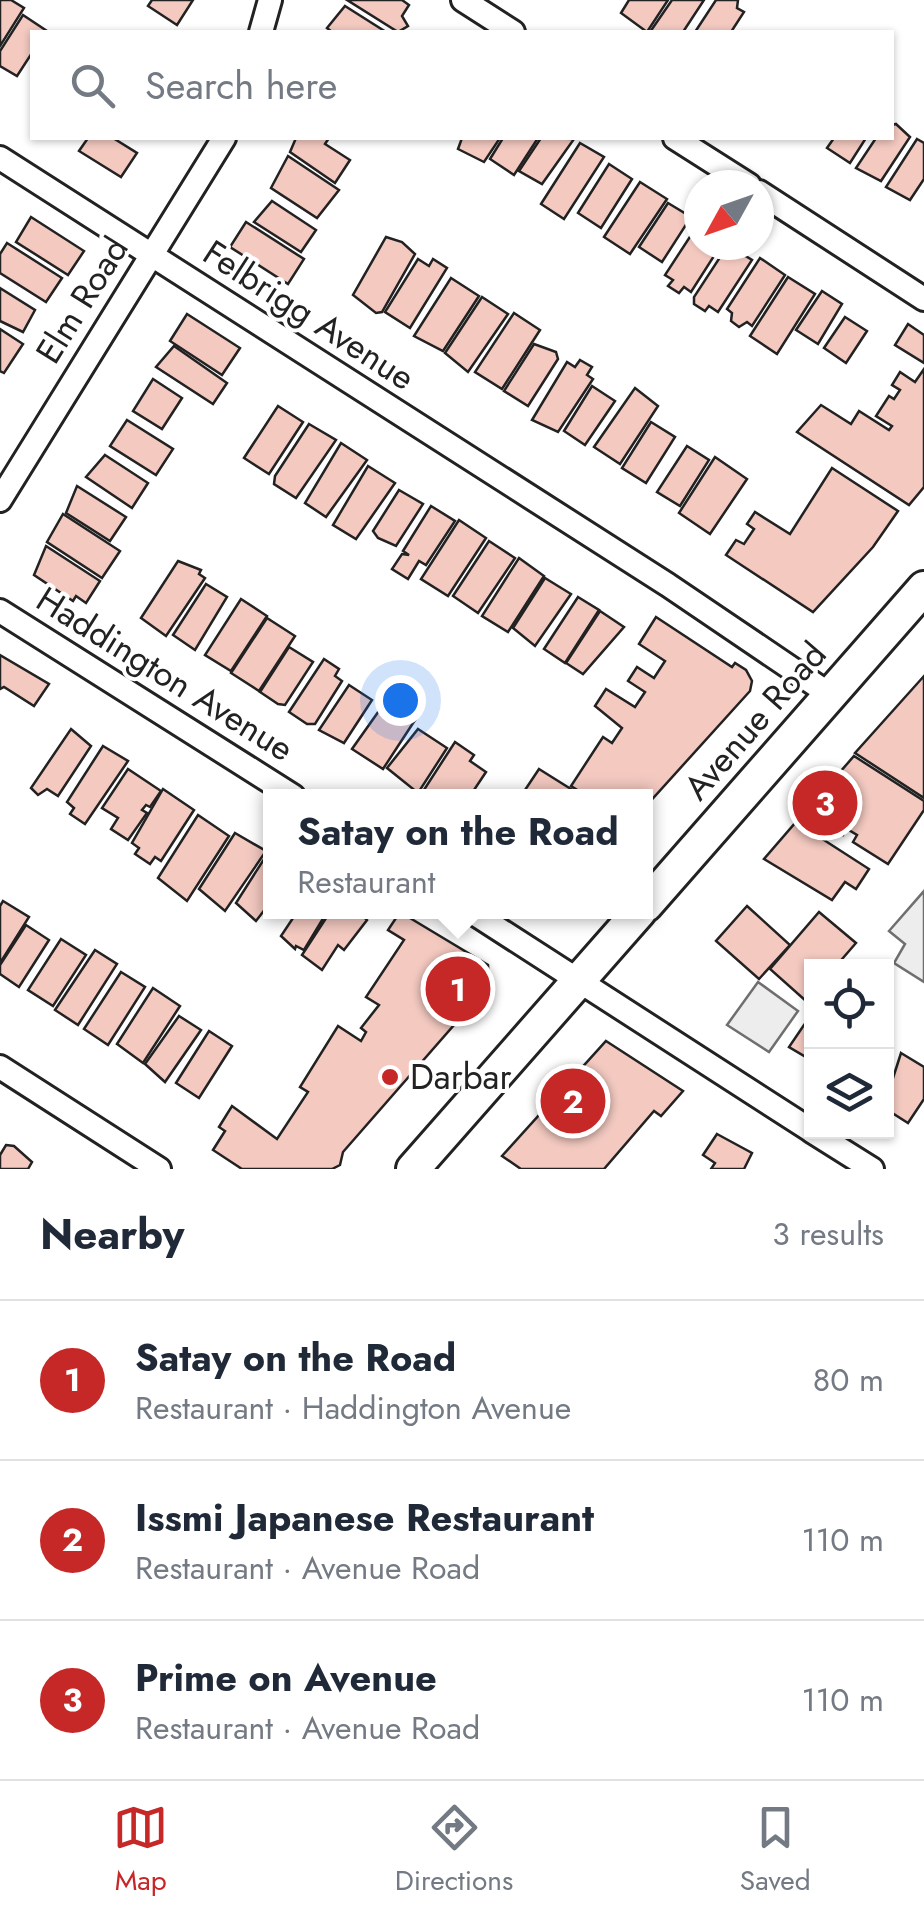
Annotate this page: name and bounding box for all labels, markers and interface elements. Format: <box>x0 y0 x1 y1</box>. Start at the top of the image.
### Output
search box <box>30 30 894 140</box>
icon: search <box>65 58 120 113</box>
text: Search here <box>145 58 337 113</box>
north arrow <box>684 170 774 260</box>
street label: Elm Road <box>24 227 140 373</box>
street label: Felbrigg Avenue <box>193 228 425 402</box>
street label: Haddington Avenue <box>27 575 303 773</box>
street label: Avenue Road <box>672 631 838 811</box>
your location <box>375 675 426 726</box>
pin: 3 <box>792 766 858 840</box>
popup <box>263 789 653 919</box>
text: Satay on the Road <box>297 804 619 859</box>
text: Restaurant <box>297 859 435 905</box>
pin: 1 <box>426 952 490 1026</box>
map controls <box>804 959 894 1139</box>
button: locate <box>804 959 894 1049</box>
button: layers <box>804 1049 894 1139</box>
place label: Darbar <box>410 1052 511 1102</box>
pin: 2 <box>540 1064 606 1138</box>
marker: Darbar <box>379 1066 401 1088</box>
text: Nearby <box>40 1204 184 1265</box>
text: 3 results <box>772 1211 884 1257</box>
text: Satay on the Road <box>135 1330 456 1385</box>
text: 1 <box>64 1357 81 1403</box>
text: 80 m <box>813 1357 884 1403</box>
text: Restaurant · Haddington Avenue <box>135 1385 571 1431</box>
text: Issmi Japanese Restaurant <box>135 1490 594 1545</box>
text: 2 <box>62 1517 83 1563</box>
text: 110 m <box>801 1517 884 1563</box>
text: Restaurant · Avenue Road <box>135 1545 480 1591</box>
text: Prime on Avenue <box>135 1650 437 1705</box>
text: 3 <box>63 1677 82 1723</box>
text: 110 m <box>801 1677 884 1723</box>
text: Restaurant · Avenue Road <box>135 1705 480 1751</box>
tab: Map <box>113 1800 168 1901</box>
tab: Directions <box>395 1800 513 1901</box>
tab: Saved <box>740 1800 811 1901</box>

